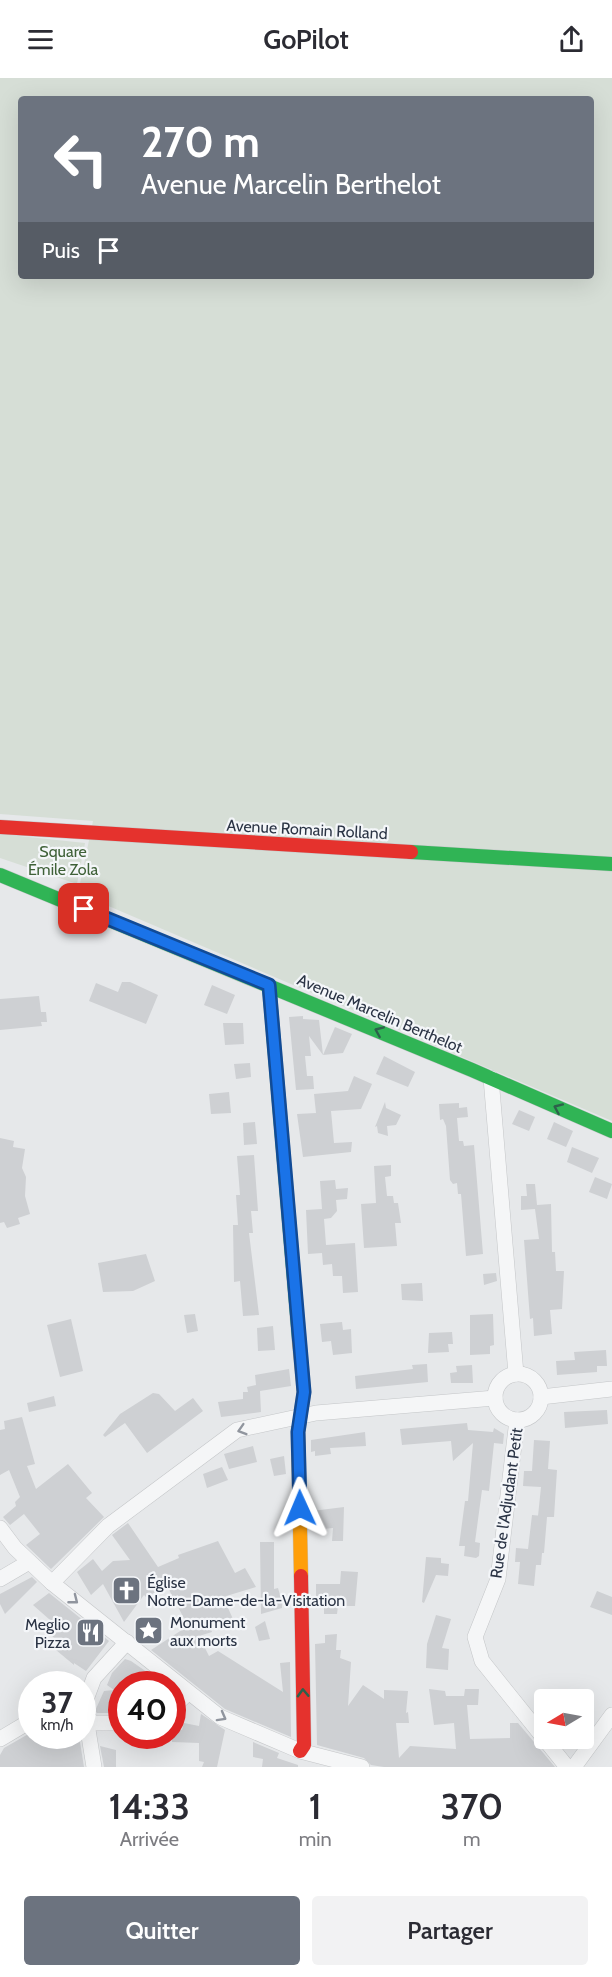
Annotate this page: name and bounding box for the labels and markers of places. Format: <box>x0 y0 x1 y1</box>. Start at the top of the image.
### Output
pin <box>58 883 109 934</box>
place label: Église Notre-Dame-de-la-Visitation <box>147 1573 345 1610</box>
church icon: Église Notre-Dame-de-la-Visitation <box>110 1575 142 1607</box>
place label: Monument aux morts <box>170 1613 246 1650</box>
place label: Meglio Pizza <box>25 1615 70 1652</box>
place icon: Monument aux morts <box>133 1615 165 1647</box>
restaurant icon: Meglio Pizza <box>75 1617 107 1649</box>

